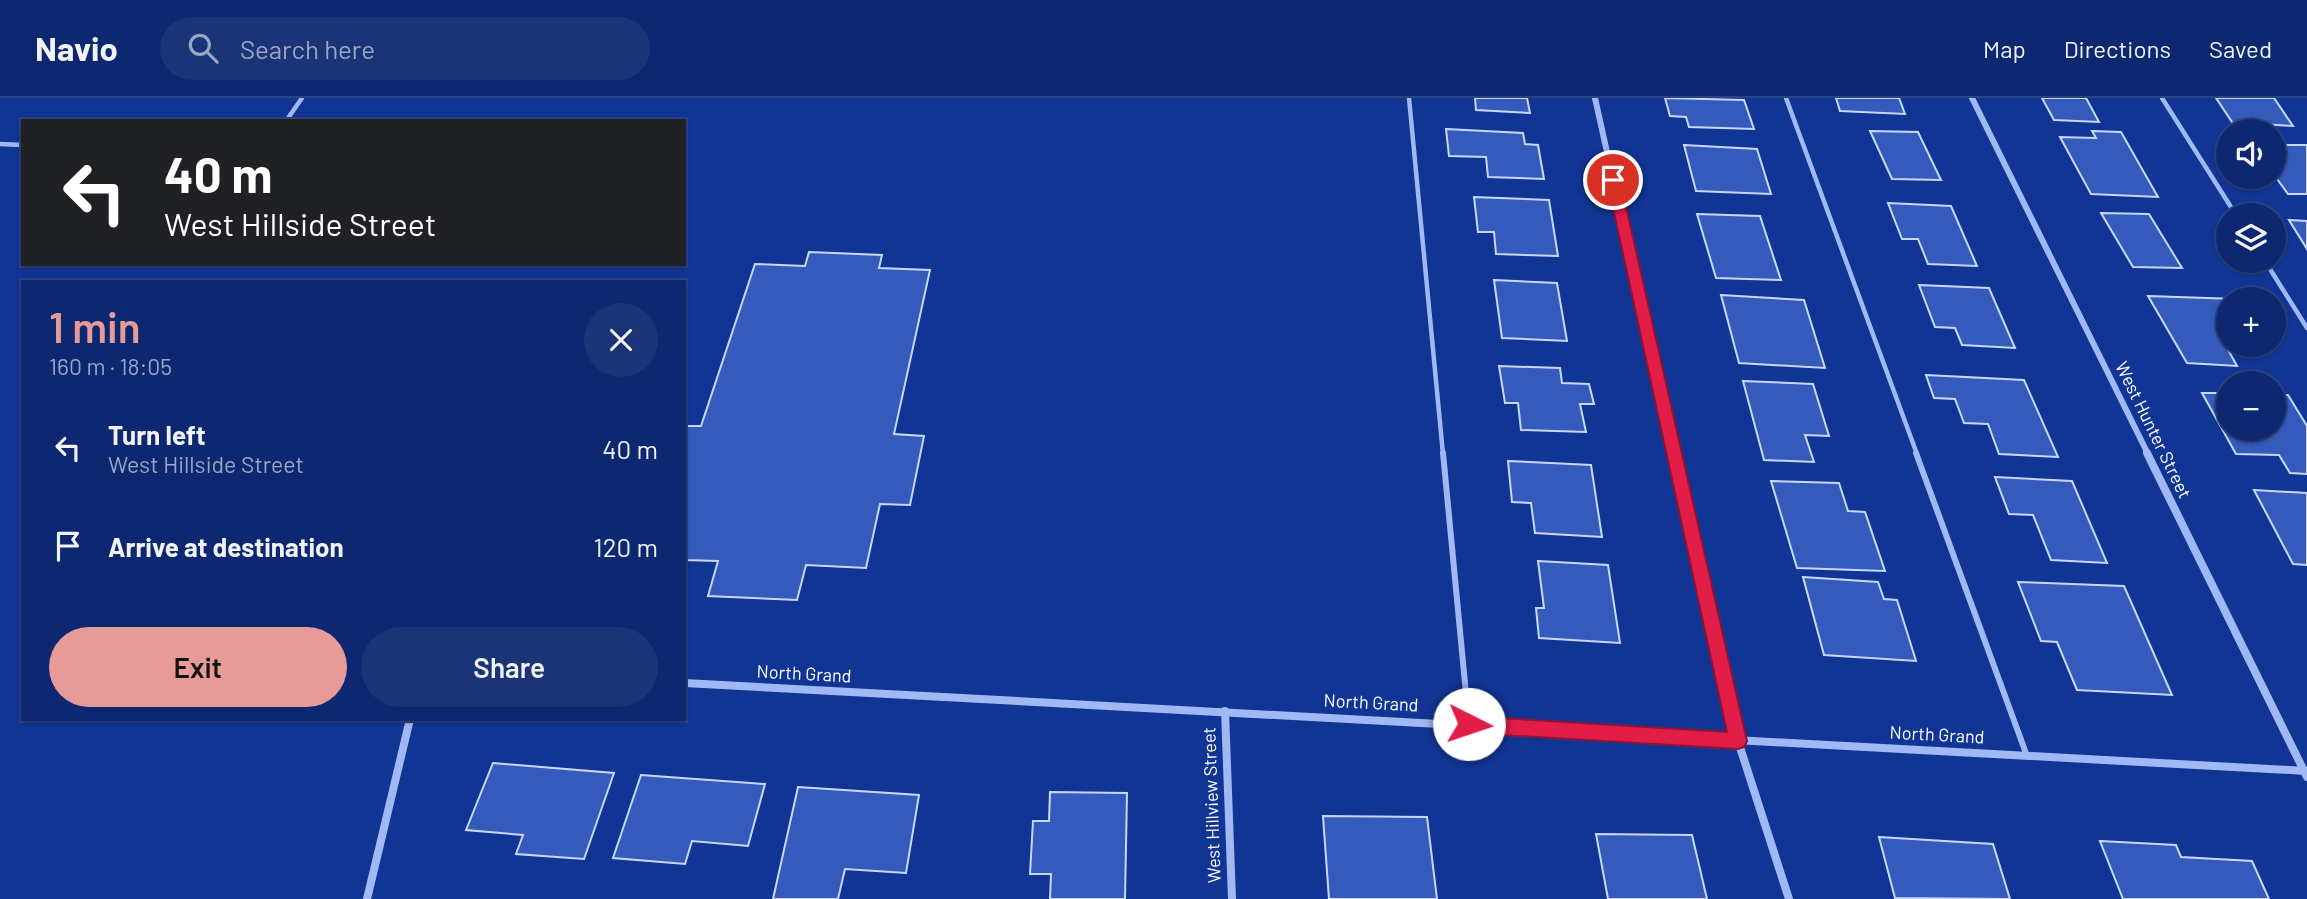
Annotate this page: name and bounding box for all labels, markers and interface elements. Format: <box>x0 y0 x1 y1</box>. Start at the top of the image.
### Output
search box <box>160 17 650 80</box>
text: Navio <box>35 28 118 68</box>
icon: search <box>184 29 222 67</box>
text: Search here <box>240 33 375 64</box>
text: Map <box>1983 34 2026 63</box>
text: Directions <box>2064 34 2171 63</box>
text: Saved <box>2209 34 2272 63</box>
map controls <box>2216 119 2286 441</box>
button: sound <box>2216 119 2286 189</box>
text: 40 m <box>164 144 272 203</box>
icon: left <box>49 147 140 238</box>
pin <box>1583 150 1643 210</box>
icon: arrive <box>1594 161 1632 199</box>
button: layers <box>2216 203 2286 273</box>
text: West Hillside Street <box>164 204 436 242</box>
button: + <box>2216 287 2286 357</box>
text: 1 min <box>49 301 141 351</box>
button: close <box>584 303 658 377</box>
text: 160 m · 18:05 <box>49 352 172 380</box>
street label: West Hunter Street <box>2111 358 2197 502</box>
button: − <box>2216 371 2286 441</box>
text: Turn left <box>108 419 206 450</box>
icon: left <box>49 429 87 467</box>
text: 40 m <box>602 433 658 464</box>
text: West Hillside Street <box>108 450 304 478</box>
icon: arrive <box>49 527 87 565</box>
text: Arrive at destination <box>108 531 344 562</box>
text: 120 m <box>594 531 658 562</box>
button: Exit <box>49 627 347 707</box>
button: Share <box>361 627 658 707</box>
street label: North Grand <box>756 660 852 686</box>
position arrow <box>1432 687 1506 761</box>
street label: North Grand <box>1323 689 1419 715</box>
street label: North Grand <box>1889 721 1985 747</box>
street label: West Hillview Street <box>1197 727 1225 883</box>

